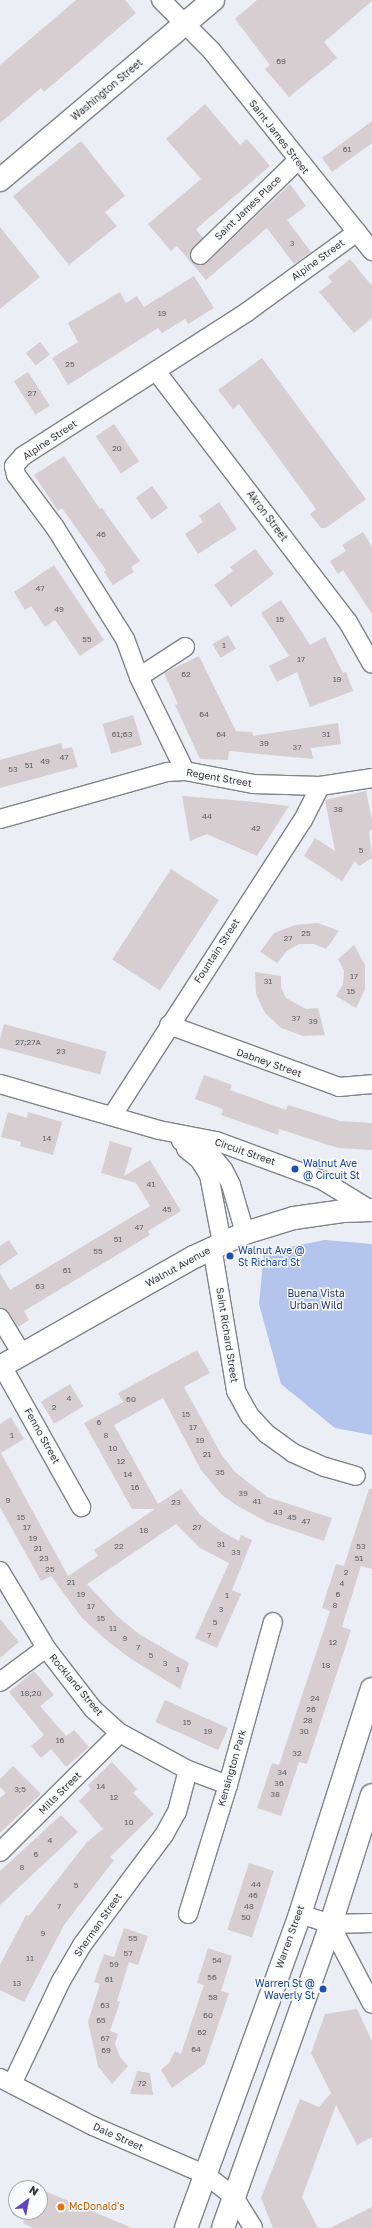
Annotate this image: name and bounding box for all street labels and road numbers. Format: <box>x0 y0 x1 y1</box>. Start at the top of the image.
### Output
street label: Washington Street <box>69 57 145 123</box>
street label: Saint James Street <box>246 98 312 176</box>
street label: Saint James Place <box>212 173 284 243</box>
street label: Alpine Street <box>289 237 347 283</box>
street label: Alpine Street <box>21 418 79 462</box>
street label: Akron Street <box>244 488 290 544</box>
street label: Regent Street <box>185 766 253 790</box>
street label: Fountain Street <box>192 916 242 986</box>
street label: Dabney Street <box>235 1046 303 1080</box>
street label: Circuit Street <box>213 1136 277 1168</box>
street label: Walnut Avenue <box>144 1244 212 1290</box>
street label: Saint Richard Street <box>214 1287 240 1383</box>
street label: Fenno Street <box>22 1406 62 1466</box>
street label: Rockland Street <box>47 1652 105 1718</box>
street label: Kensington Park <box>215 1728 249 1808</box>
street label: Mills Street <box>36 1769 84 1817</box>
street label: Sherman Street <box>72 1891 124 1959</box>
street label: Warren Street <box>273 1904 307 1970</box>
street label: Dale Street <box>91 2121 145 2153</box>

